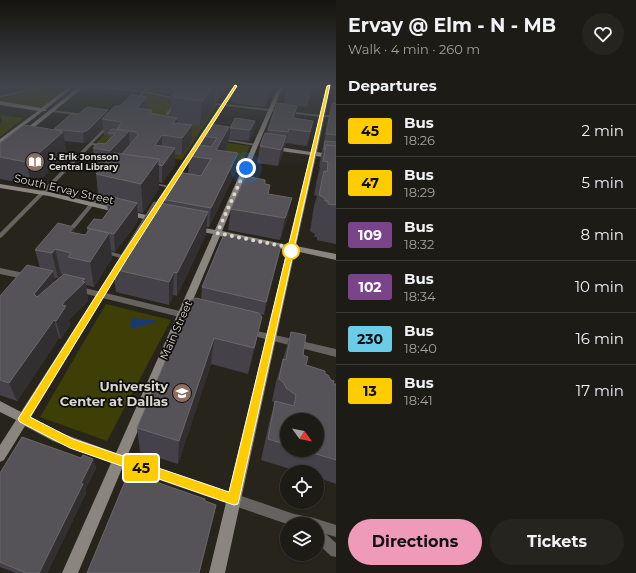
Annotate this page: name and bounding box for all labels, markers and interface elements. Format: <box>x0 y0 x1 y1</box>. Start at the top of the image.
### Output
button: heart <box>582 13 624 55</box>
text: Ervay @ Elm - N - MB <box>348 14 556 37</box>
text: Walk · 4 min · 260 m <box>348 41 480 57</box>
text: Departures <box>348 76 437 95</box>
text: Bus <box>404 113 434 132</box>
text: 2 min <box>581 121 624 140</box>
text: 45 <box>361 122 379 140</box>
text: 18:26 <box>404 132 435 148</box>
library icon: J. Erik Jonsson Central Library <box>24 151 46 173</box>
place label: J. Erik Jonsson Central Library <box>48 151 119 172</box>
your location <box>236 158 256 178</box>
text: Bus <box>404 165 434 184</box>
street label: South Ervay Street <box>13 171 116 207</box>
text: 5 min <box>581 173 624 192</box>
text: 47 <box>361 174 379 192</box>
text: 18:29 <box>404 184 435 200</box>
text: Bus <box>404 217 434 236</box>
text: 8 min <box>580 225 624 244</box>
text: 109 <box>358 226 382 244</box>
text: 18:32 <box>404 236 434 252</box>
unlabelled marker <box>282 242 300 260</box>
text: Bus <box>404 269 434 288</box>
text: 10 min <box>575 277 624 296</box>
text: 102 <box>358 278 382 296</box>
text: 18:34 <box>404 288 436 304</box>
street label: Main Street <box>157 298 196 362</box>
text: Bus <box>404 321 434 340</box>
text: 16 min <box>575 329 624 348</box>
text: 230 <box>357 330 383 348</box>
text: 18:40 <box>404 340 437 356</box>
text: Bus <box>404 373 434 392</box>
place label: University Center at Dallas <box>60 378 168 409</box>
text: 17 min <box>576 381 624 400</box>
school or university icon: University Center at Dallas <box>171 382 193 404</box>
text: 13 <box>363 382 377 400</box>
text: 18:41 <box>404 392 433 408</box>
north arrow <box>280 413 324 457</box>
map controls <box>280 413 324 561</box>
line badge: 45 <box>123 455 159 481</box>
text: 45 <box>132 459 150 477</box>
button: locate <box>280 465 324 509</box>
button: layers <box>280 517 324 561</box>
button: Directions <box>348 519 482 565</box>
button: Tickets <box>490 519 624 565</box>

